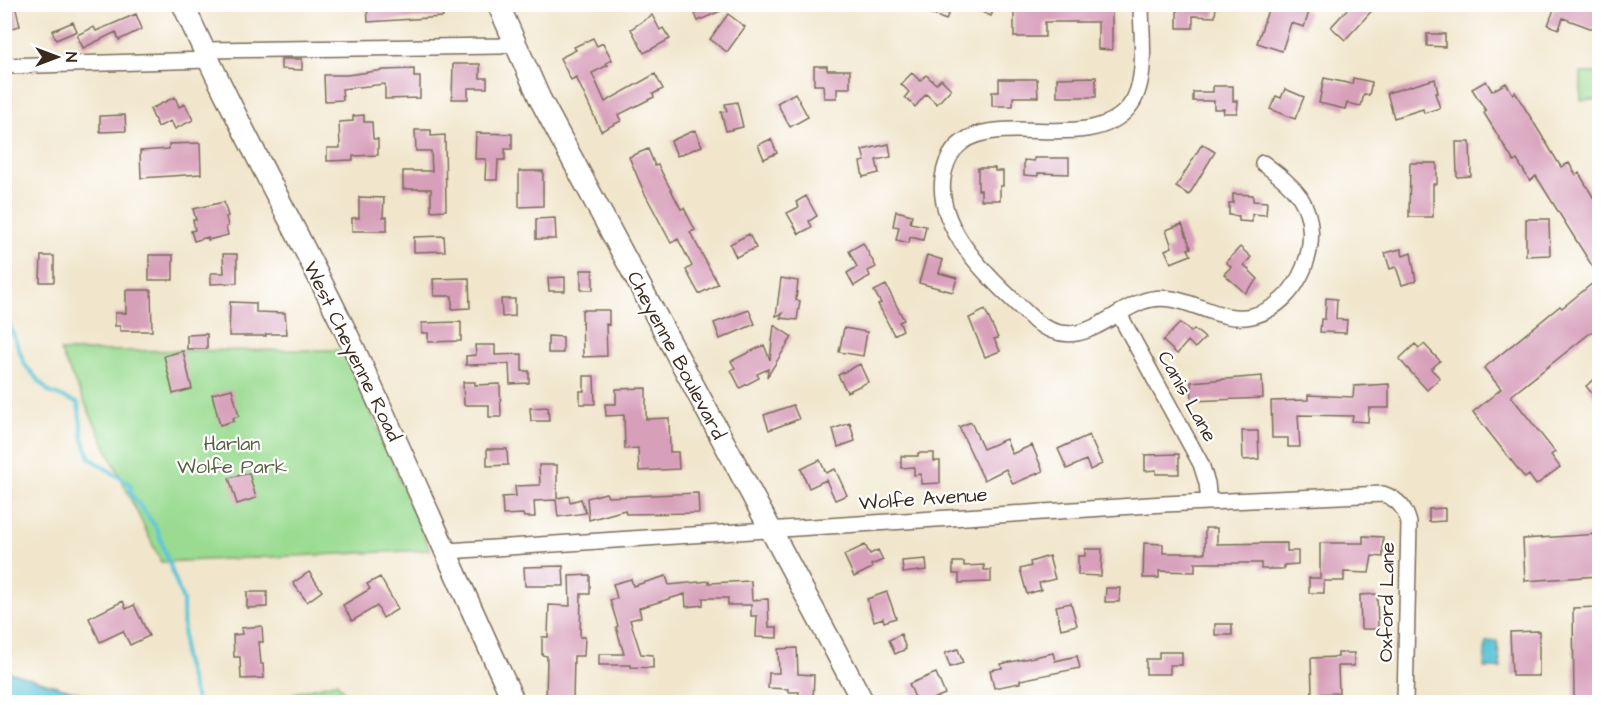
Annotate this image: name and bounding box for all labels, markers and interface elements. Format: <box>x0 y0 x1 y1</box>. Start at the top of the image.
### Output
north arrow <box>27 27 87 87</box>
text: N <box>60 52 82 62</box>
street label: West Cheyenne Road <box>295 257 408 447</box>
street label: Cheyenne Boulevard <box>619 266 732 445</box>
street label: Canis Lane <box>1151 346 1224 447</box>
park label: Harlan Wolfe Park <box>177 430 287 481</box>
street label: Wolfe Avenue <box>858 481 989 517</box>
street label: Oxford Lane <box>1372 542 1402 662</box>

